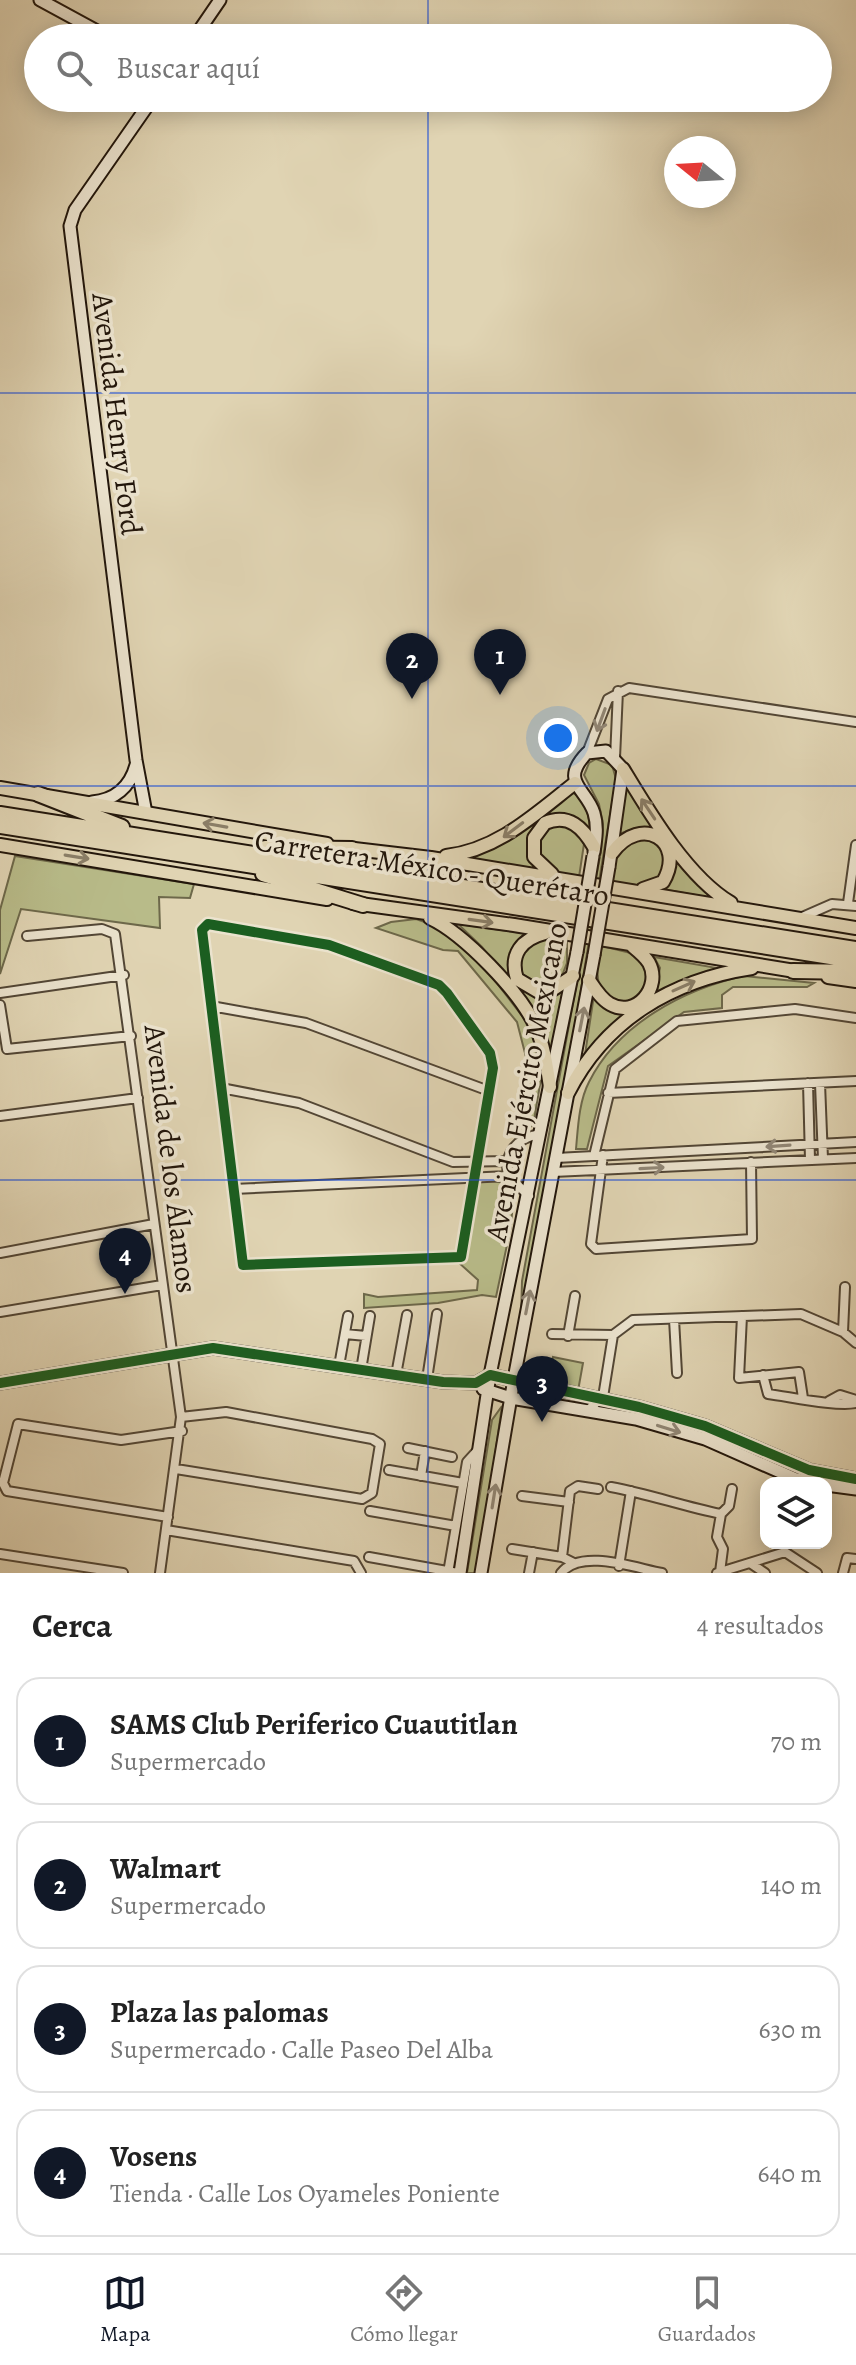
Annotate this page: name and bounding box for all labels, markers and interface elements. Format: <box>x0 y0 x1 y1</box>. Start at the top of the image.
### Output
search box <box>24 24 832 112</box>
icon: search <box>52 46 96 90</box>
text: Buscar aquí <box>116 48 260 88</box>
north arrow <box>664 136 736 208</box>
street label: Avenida Henry Ford <box>82 290 152 538</box>
pin: 1 <box>474 629 526 695</box>
pin: 2 <box>386 633 438 699</box>
one-way arrow <box>592 707 607 732</box>
your location <box>538 718 578 758</box>
one-way arrow <box>639 798 656 820</box>
one-way arrow <box>203 816 229 831</box>
street label: Carretera México - Querétaro <box>252 820 612 916</box>
one-way arrow <box>502 822 524 839</box>
one-way arrow <box>64 851 89 866</box>
one-way arrow <box>468 914 493 929</box>
street label: Avenida Ejército Mexicano <box>475 919 577 1246</box>
one-way arrow <box>671 977 695 992</box>
one-way arrow <box>575 1007 590 1032</box>
street label: Avenida de los Álamos <box>135 1022 207 1295</box>
one-way arrow <box>765 1139 792 1154</box>
one-way arrow <box>638 1160 665 1175</box>
pin: 4 <box>99 1228 151 1294</box>
one-way arrow <box>522 1290 537 1315</box>
pin: 3 <box>516 1356 568 1422</box>
one-way arrow <box>656 1422 682 1437</box>
map controls <box>760 1477 832 1549</box>
button: layers <box>760 1477 832 1549</box>
one-way arrow <box>488 1484 503 1509</box>
text: Cerca <box>32 1602 113 1649</box>
text: 4 resultados <box>697 1608 824 1643</box>
text: SAMS Club Periferico Cuautitlan <box>110 1704 518 1744</box>
text: 1 <box>55 1724 65 1759</box>
text: 70 m <box>770 1724 822 1759</box>
text: Supermercado <box>110 1744 266 1779</box>
text: Walmart <box>110 1848 221 1888</box>
text: 2 <box>54 1868 66 1903</box>
text: 140 m <box>761 1868 822 1903</box>
text: Supermercado <box>110 1888 266 1923</box>
text: Plaza las palomas <box>110 1992 329 2032</box>
text: 3 <box>54 2012 66 2047</box>
text: 630 m <box>759 2012 822 2047</box>
text: Supermercado · Calle Paseo Del Alba <box>110 2032 493 2067</box>
text: Vosens <box>110 2136 197 2176</box>
text: 4 <box>54 2156 66 2191</box>
text: 640 m <box>758 2156 822 2191</box>
text: Tienda · Calle Los Oyameles Poniente <box>110 2176 500 2211</box>
tab: Mapa <box>100 2271 150 2349</box>
tab: Cómo llegar <box>350 2271 458 2349</box>
tab: Guardados <box>658 2271 756 2349</box>

